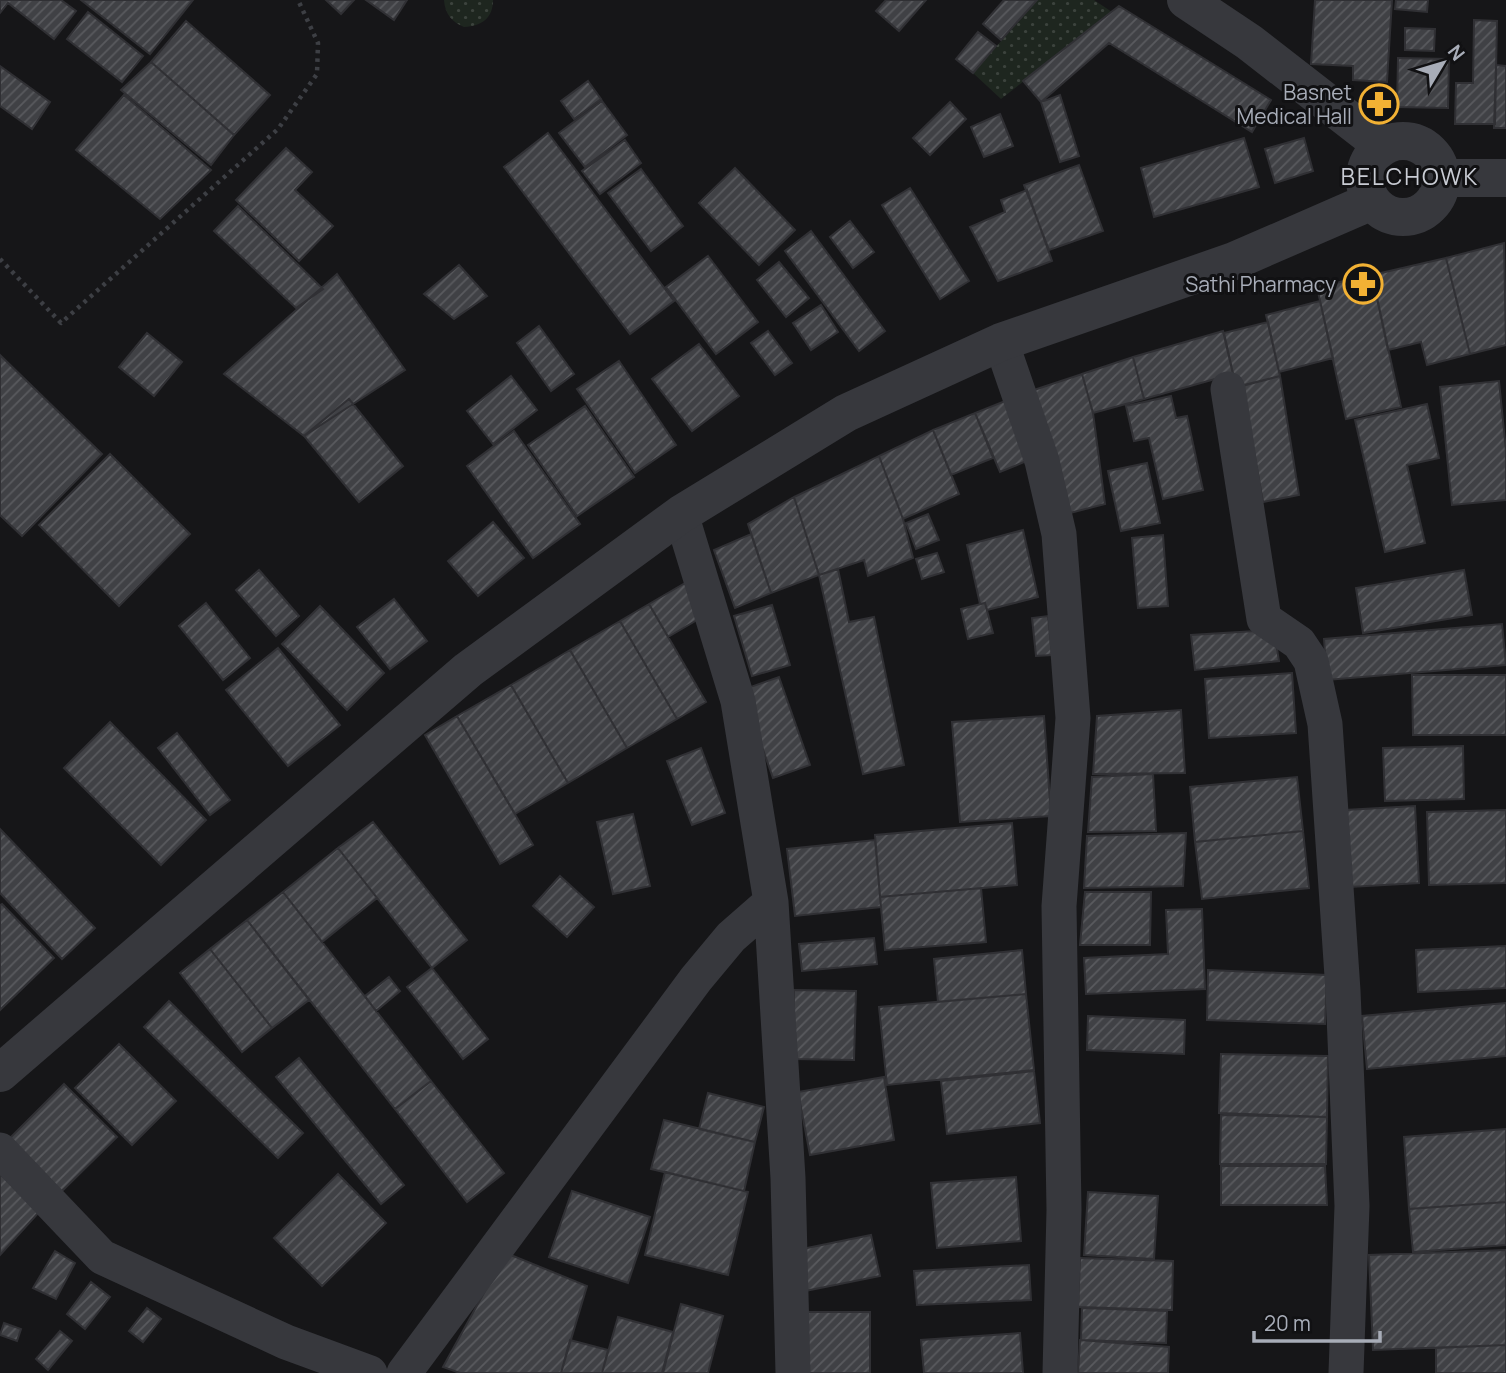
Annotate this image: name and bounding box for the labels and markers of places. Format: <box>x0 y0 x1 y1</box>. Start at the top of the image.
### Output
place label: Basnet Medical Hall <box>1237 78 1352 130</box>
pharmacy icon: Basnet Medical Hall <box>1358 83 1400 125</box>
pharmacy icon: Sathi Pharmacy <box>1342 263 1384 305</box>
place label: Sathi Pharmacy <box>1185 270 1336 298</box>

